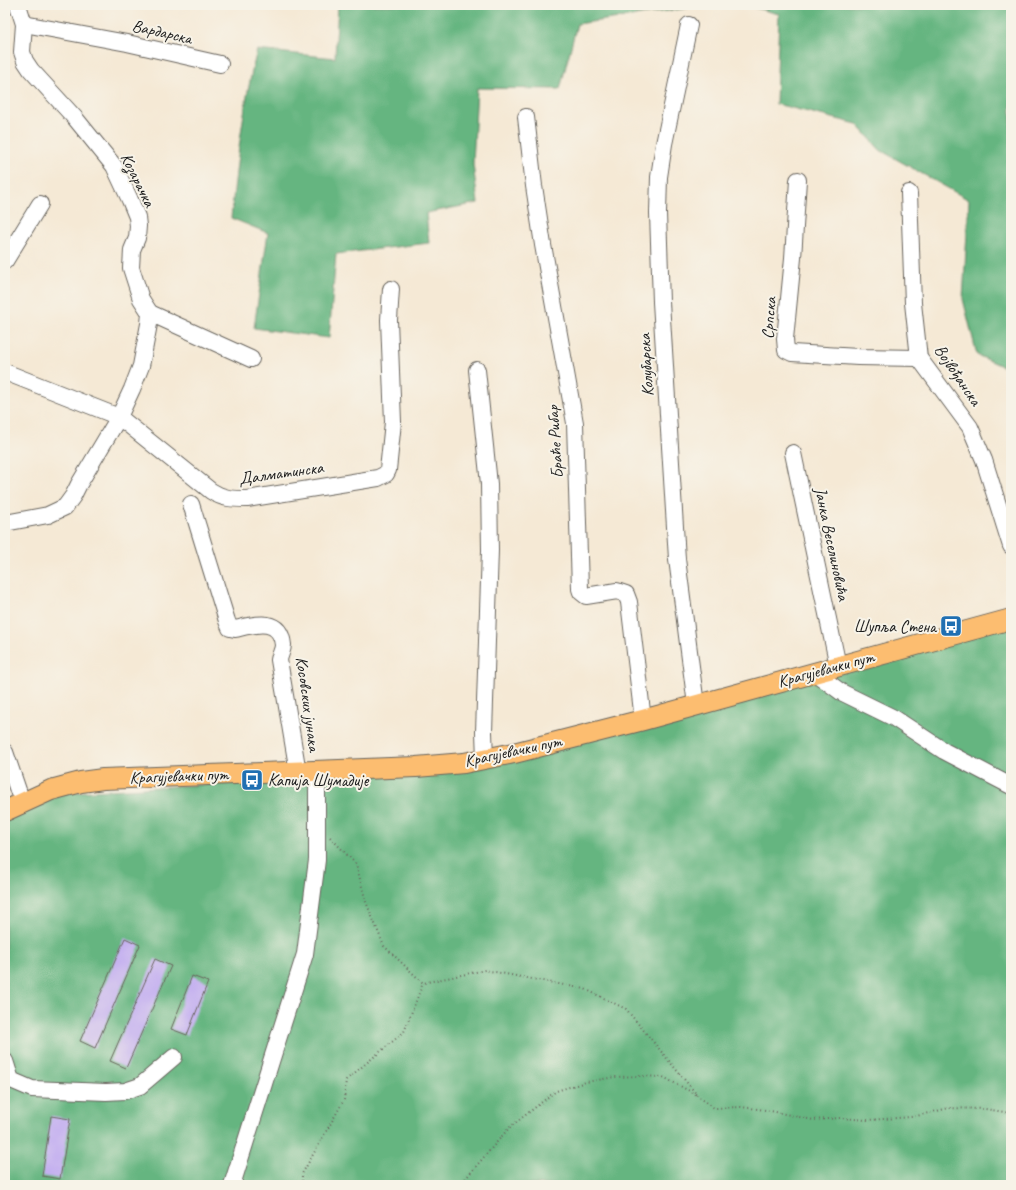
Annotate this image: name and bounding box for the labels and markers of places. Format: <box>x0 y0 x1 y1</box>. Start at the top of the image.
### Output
bus stop icon: Шупља Стена <box>938 613 964 639</box>
place label: Шупља Стена <box>854 616 938 637</box>
bus stop icon: Капија Шумадије <box>239 767 265 793</box>
place label: Капија Шумадије <box>268 770 370 791</box>

